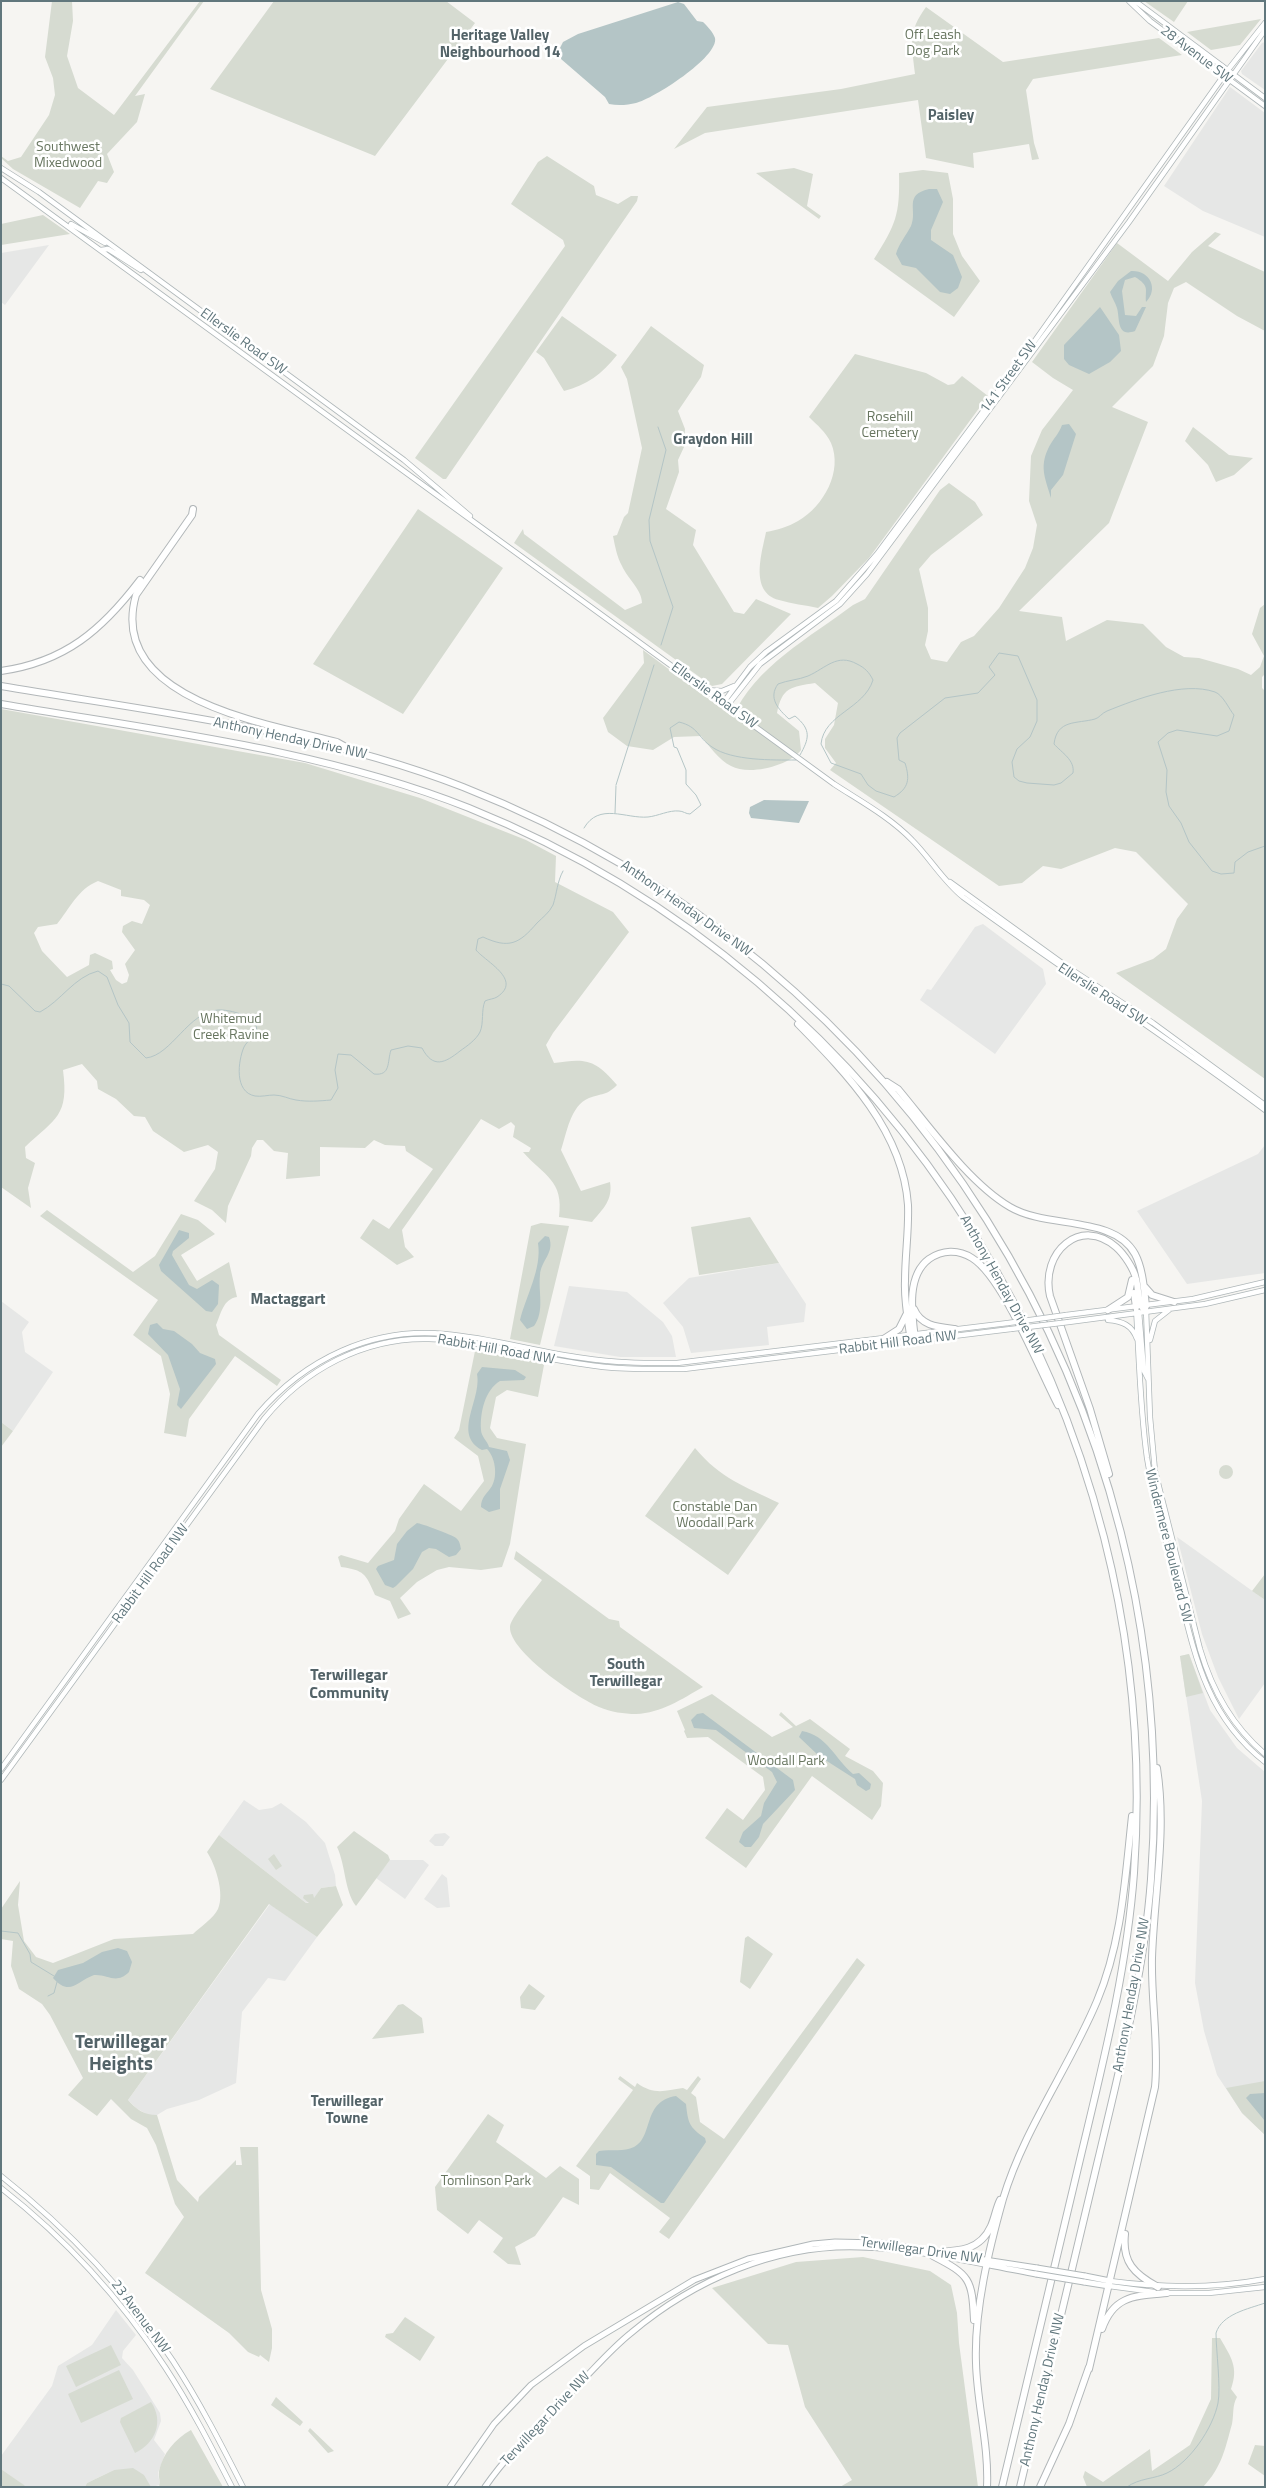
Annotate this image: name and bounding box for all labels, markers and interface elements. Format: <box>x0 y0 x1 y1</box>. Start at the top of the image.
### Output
street label: 28 Avenue SW <box>1157 23 1235 87</box>
district label: Heritage Valley Neighbourhood 14 <box>440 27 560 62</box>
park label: Off Leash Dog Park <box>905 28 961 60</box>
district label: Paisley <box>928 107 974 125</box>
park label: Southwest Mixedwood <box>34 140 102 172</box>
street label: Ellerslie Road SW <box>197 305 289 379</box>
street label: 141 Street SW <box>977 337 1041 417</box>
park label: Rosehill Cemetery <box>862 410 918 442</box>
district label: Graydon Hill <box>673 431 753 449</box>
street label: Ellerslie Road SW <box>668 659 760 733</box>
street label: Anthony Henday Drive NW <box>212 714 368 764</box>
street label: Anthony Henday Drive NW <box>617 857 755 961</box>
street label: Ellerslie Road SW <box>1054 960 1150 1030</box>
park label: Whitemud Creek Ravine <box>193 1012 269 1044</box>
street label: Anthony Henday Drive NW <box>956 1212 1046 1358</box>
district label: Mactaggart <box>250 1291 326 1309</box>
street label: Rabbit Hill Road NW <box>838 1327 958 1359</box>
street label: Rabbit Hill Road NW <box>436 1331 556 1369</box>
street label: Windermere Boulevard SW <box>1141 1467 1195 1625</box>
park label: Constable Dan Woodall Park <box>672 1500 758 1532</box>
street label: Rabbit Hill Road NW <box>109 1521 193 1627</box>
district label: South Terwillegar <box>590 1656 662 1691</box>
district label: Terwillegar Community <box>309 1666 389 1704</box>
park label: Woodall Park <box>747 1754 825 1770</box>
street label: Anthony Henday Drive NW <box>1110 1916 1154 2074</box>
district label: Terwillegar Heights <box>75 2032 167 2076</box>
district label: Terwillegar Towne <box>311 2093 383 2128</box>
park label: Tomlinson Park <box>441 2174 531 2190</box>
street label: Terwillegar Drive NW <box>859 2234 983 2268</box>
street label: 23 Avenue NW <box>107 2277 173 2357</box>
street label: Anthony Henday Drive NW <box>1017 2312 1069 2468</box>
street label: Terwillegar Drive NW <box>498 2368 594 2470</box>

